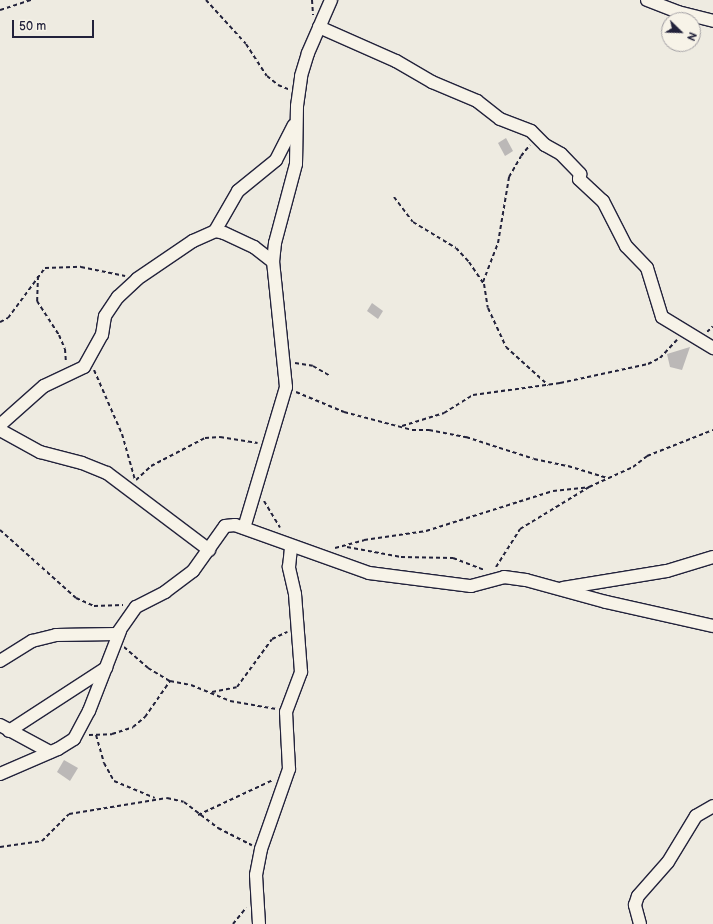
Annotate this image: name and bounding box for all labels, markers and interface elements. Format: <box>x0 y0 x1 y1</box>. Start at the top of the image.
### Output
scale bar <box>14 12 96 38</box>
north arrow <box>661 12 701 52</box>
text: 50 m <box>19 19 46 34</box>
text: N <box>684 30 699 43</box>

